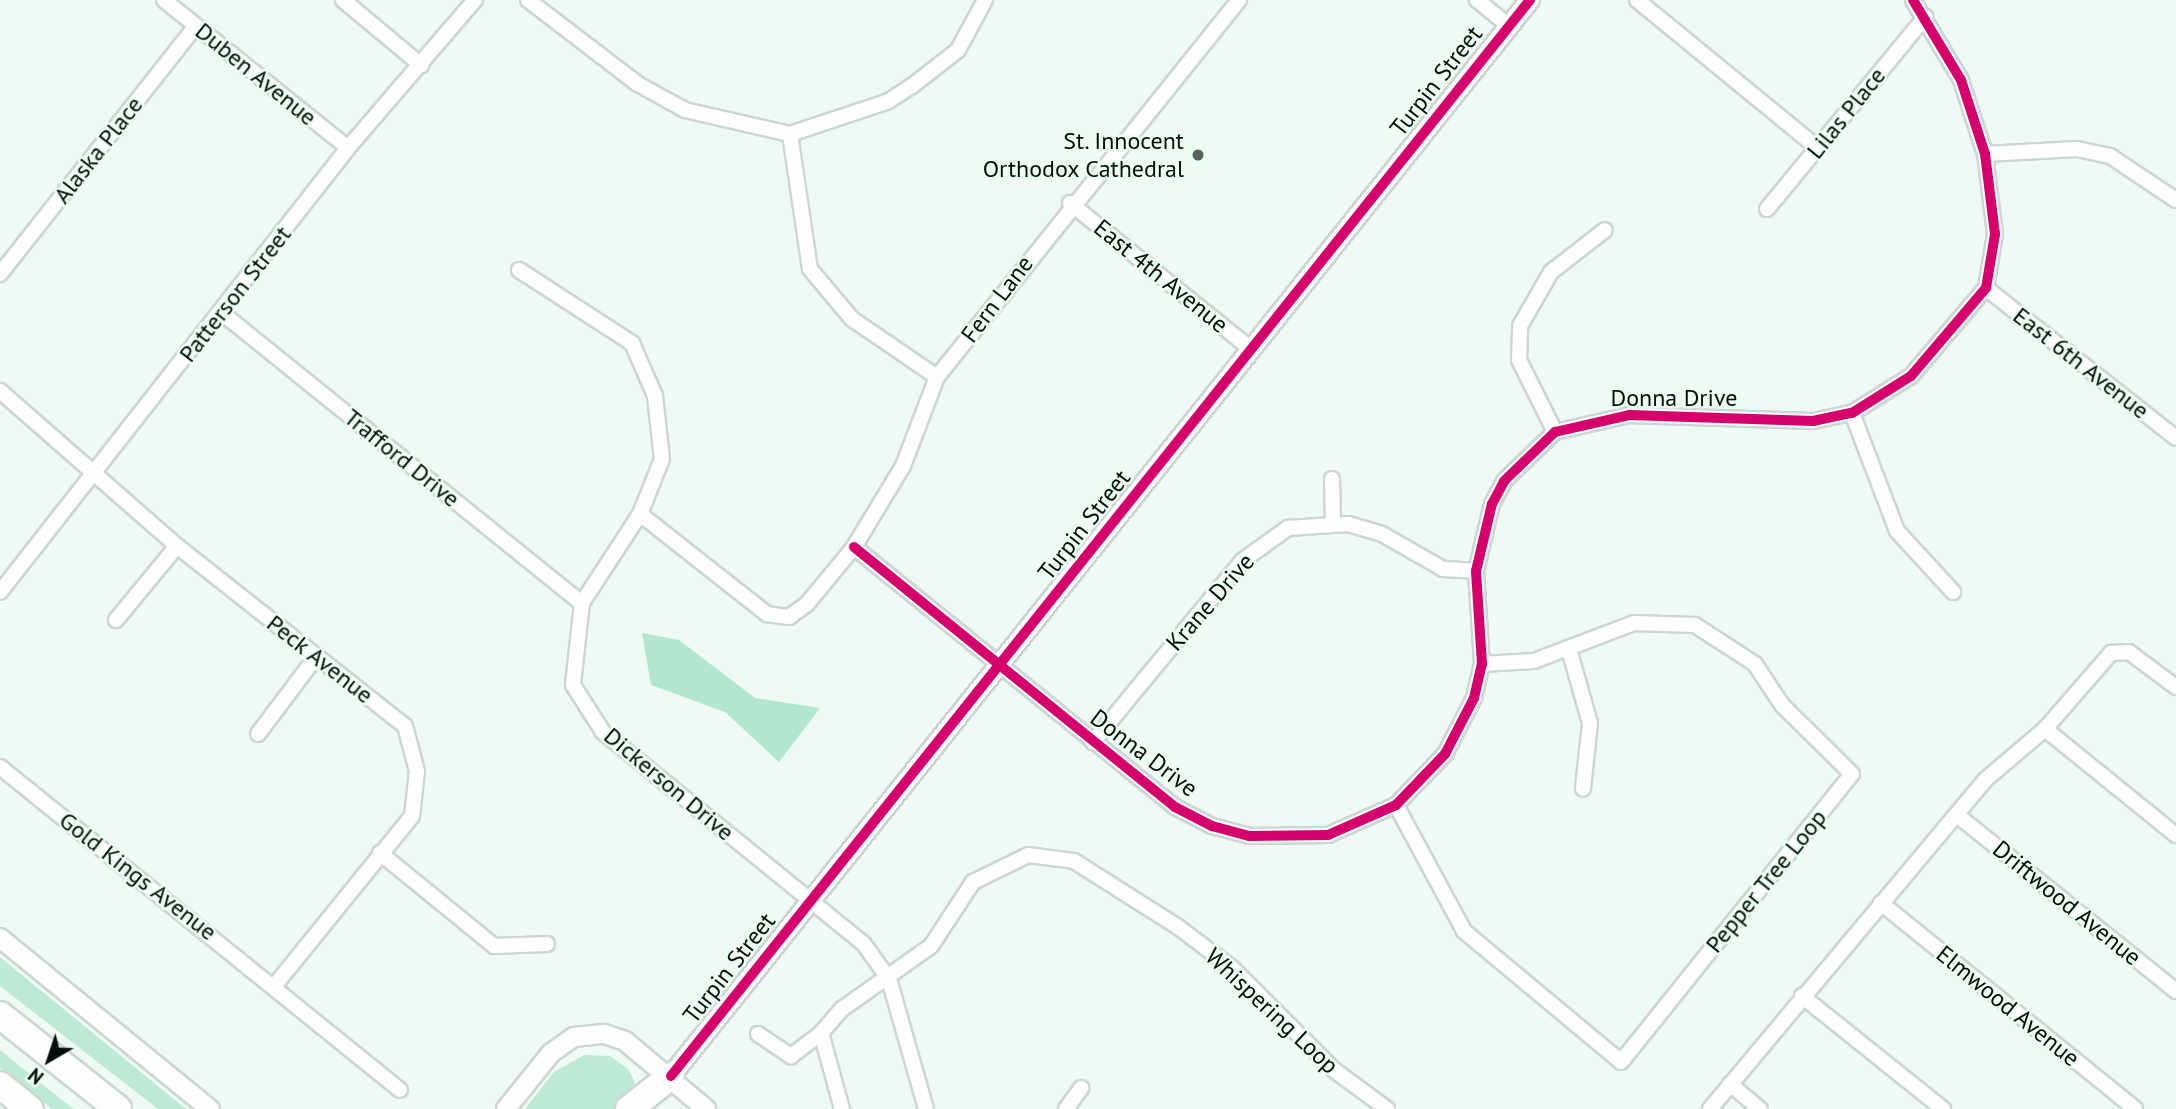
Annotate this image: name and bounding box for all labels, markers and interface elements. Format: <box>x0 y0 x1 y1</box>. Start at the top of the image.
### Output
street label: Duben Avenue <box>189 16 323 132</box>
street label: Turpin Street <box>1384 20 1488 142</box>
street label: Lilas Place <box>1800 62 1892 164</box>
street label: Alaska Place <box>47 91 149 209</box>
place label: St. Innocent Orthodox Cathedral <box>982 127 1184 183</box>
marker: St. Innocent Orthodox Cathedral <box>1190 147 1206 163</box>
street label: East 4th Avenue <box>1088 213 1234 339</box>
street label: Patterson Street <box>173 220 297 368</box>
street label: Fern Lane <box>955 250 1039 348</box>
street label: East 6th Avenue <box>2007 301 2155 425</box>
street label: Donna Drive <box>1611 384 1737 412</box>
street label: Trafford Drive <box>339 403 465 513</box>
street label: Turpin Street <box>1032 464 1136 586</box>
street label: Krane Drive <box>1160 547 1260 657</box>
street label: Peck Avenue <box>261 608 379 710</box>
street label: Donna Drive <box>1085 703 1203 803</box>
street label: Dickerson Drive <box>598 721 740 847</box>
street label: Pepper Tree Loop <box>1699 803 1833 959</box>
street label: Gold Kings Avenue <box>53 805 223 947</box>
street label: Driftwood Avenue <box>1987 834 2147 972</box>
street label: Turpin Street <box>677 907 781 1029</box>
street label: Elmwood Avenue <box>1930 939 2086 1073</box>
street label: Whispering Loop <box>1199 942 1345 1080</box>
north arrow <box>14 1025 84 1095</box>
text: N <box>23 1063 48 1090</box>

